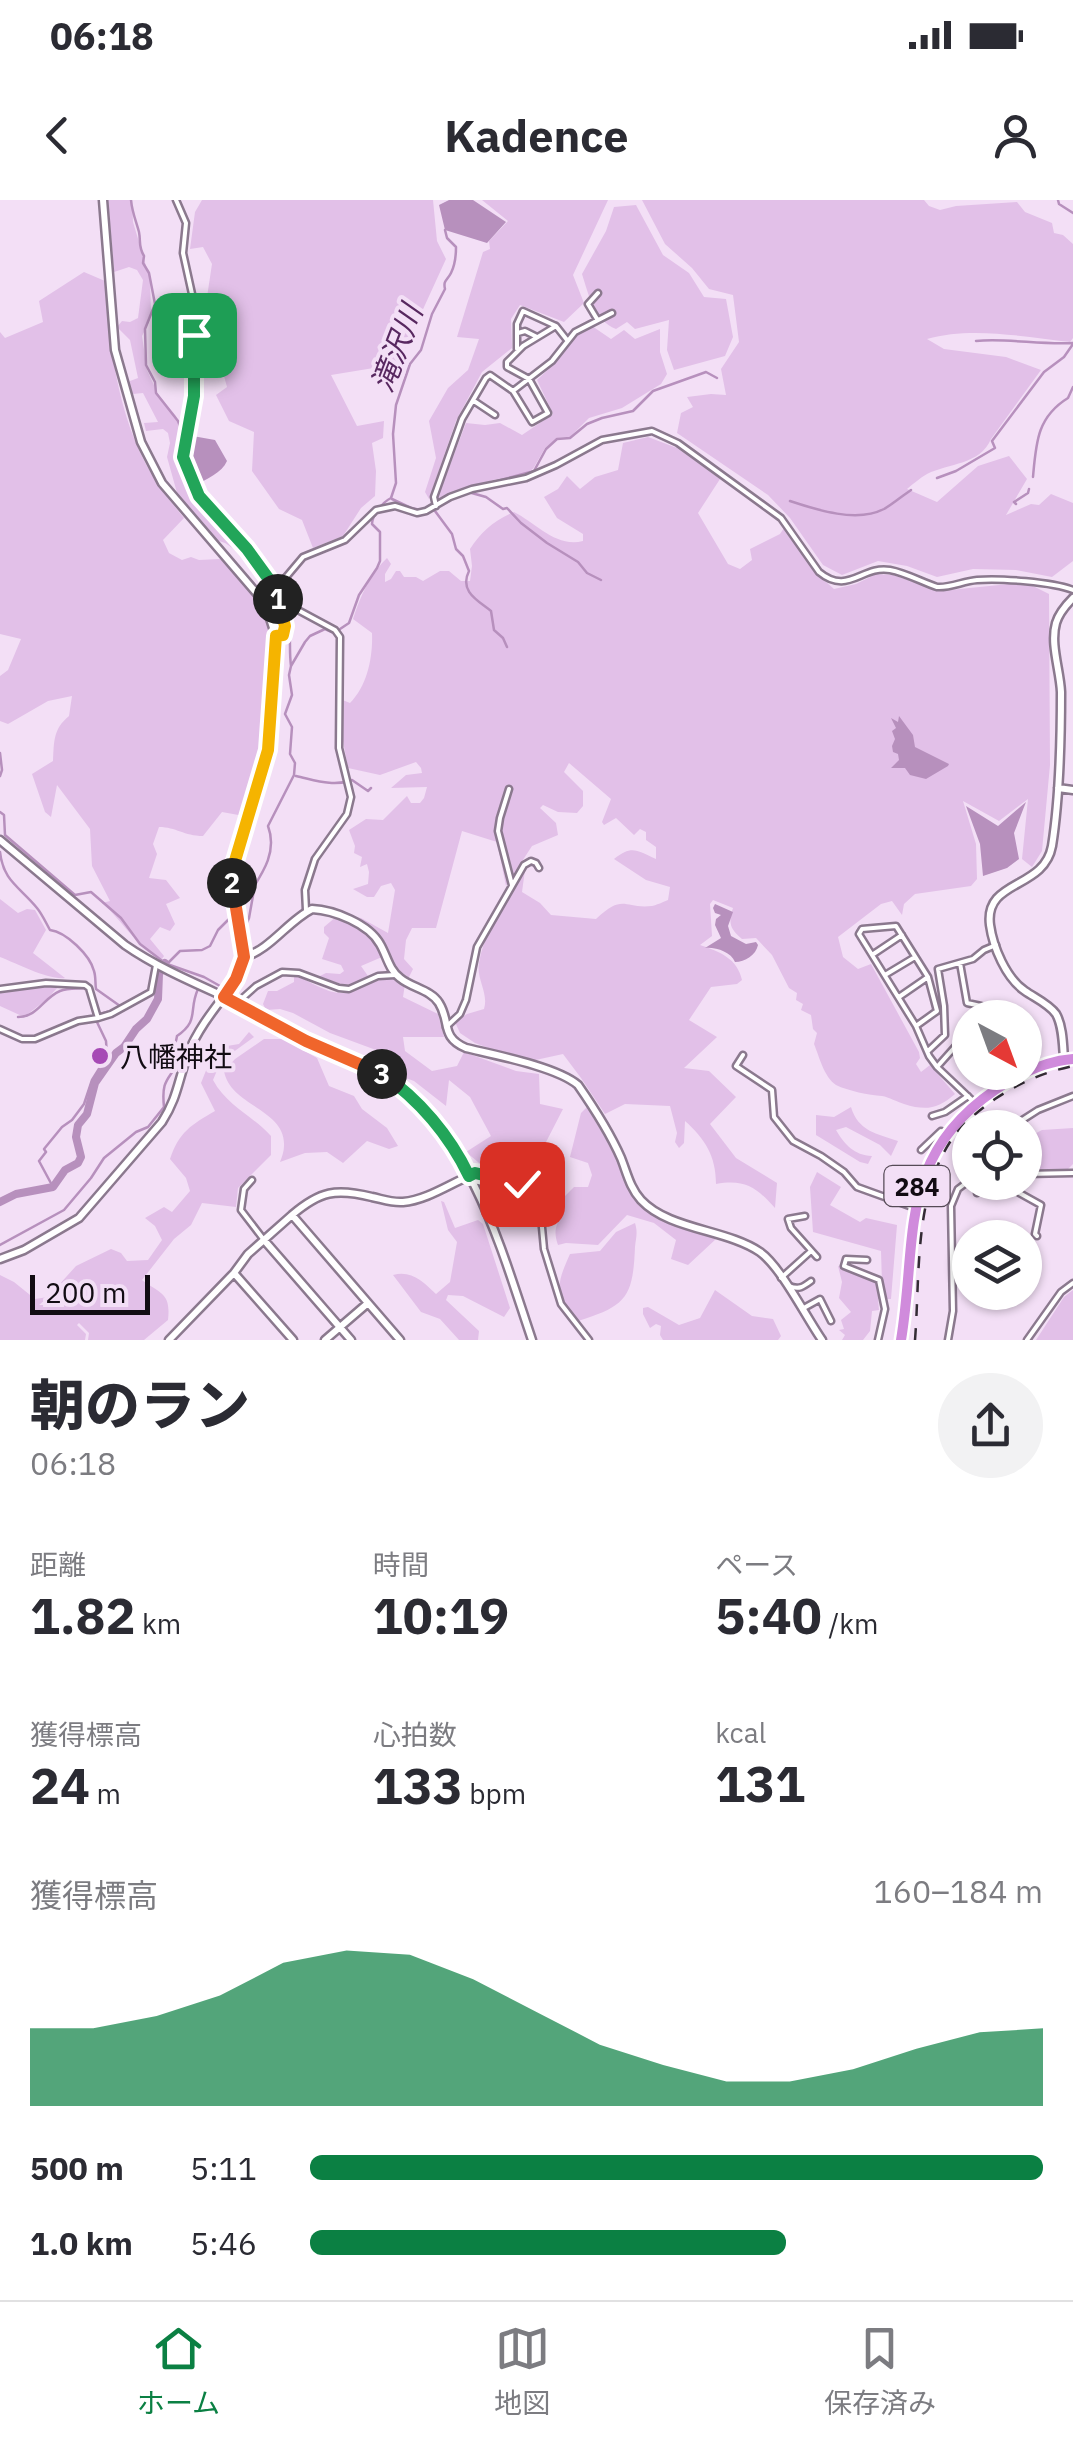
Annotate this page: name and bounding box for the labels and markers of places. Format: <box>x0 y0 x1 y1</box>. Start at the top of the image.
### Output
pin <box>152 293 237 378</box>
pin: 1 <box>253 574 303 624</box>
pin: 2 <box>207 858 257 908</box>
place label: 八幡神社 <box>120 1038 232 1075</box>
marker: 八幡神社 <box>89 1045 111 1067</box>
pin: 3 <box>357 1049 407 1099</box>
pin <box>480 1142 565 1227</box>

